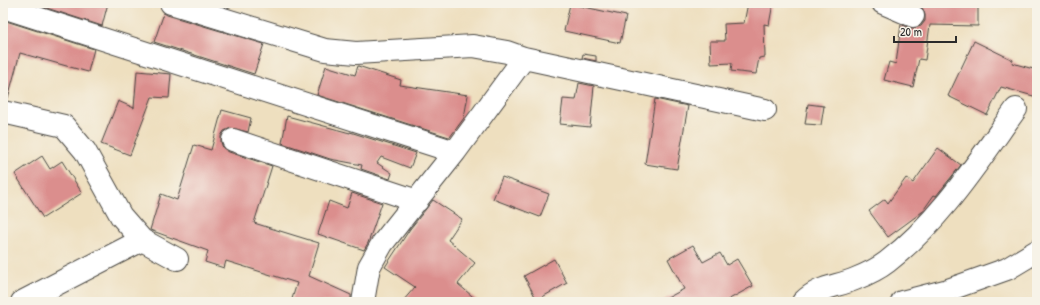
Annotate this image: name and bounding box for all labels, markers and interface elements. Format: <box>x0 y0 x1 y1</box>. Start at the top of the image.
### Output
scale bar <box>894 18 956 44</box>
text: 20 m <box>900 23 922 40</box>

